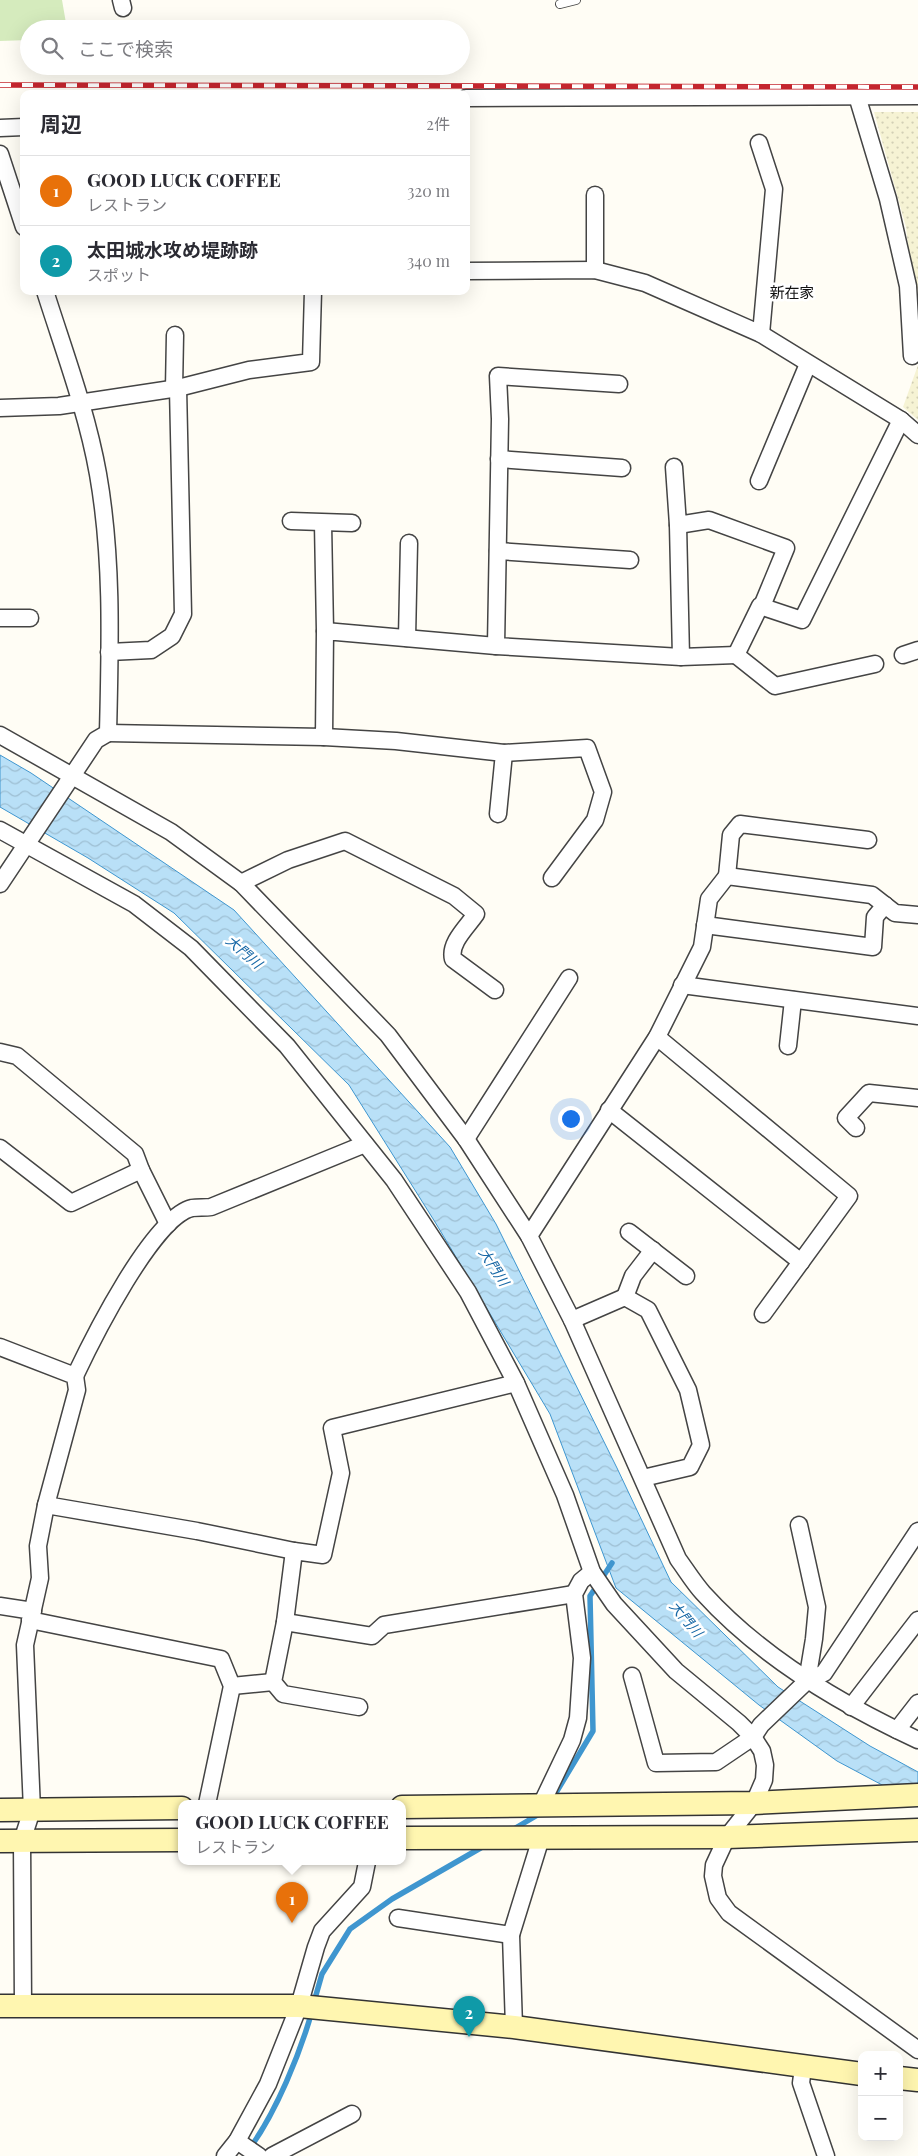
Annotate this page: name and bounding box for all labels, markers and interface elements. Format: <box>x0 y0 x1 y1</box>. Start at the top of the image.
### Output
search box <box>20 20 470 75</box>
icon: search <box>38 34 66 62</box>
text: ここで検索 <box>78 35 173 61</box>
text: 周辺 <box>40 109 82 137</box>
text: 2件 <box>426 113 450 134</box>
text: GOOD LUCK COFFEE <box>87 166 281 192</box>
text: 1 <box>53 180 59 201</box>
text: 320 m <box>407 180 450 201</box>
text: レストラン <box>87 194 167 215</box>
text: 太田城水攻め堤跡跡 <box>87 236 258 262</box>
text: 2 <box>52 250 60 271</box>
text: 340 m <box>407 250 450 271</box>
text: スポット <box>87 264 151 285</box>
district label: 新在家 <box>769 282 815 302</box>
water label: 大門川 <box>222 931 268 974</box>
your location <box>558 1106 584 1132</box>
water label: 大門川 <box>475 1244 515 1291</box>
water label: 大門川 <box>666 1596 708 1642</box>
popup <box>178 1800 406 1865</box>
text: GOOD LUCK COFFEE <box>195 1808 389 1834</box>
text: レストラン <box>195 1836 275 1857</box>
pin: 1 <box>276 1882 308 1923</box>
pin: 2 <box>453 1996 485 2037</box>
map controls <box>858 2051 903 2141</box>
button: + <box>858 2051 903 2096</box>
button: − <box>858 2096 903 2141</box>

